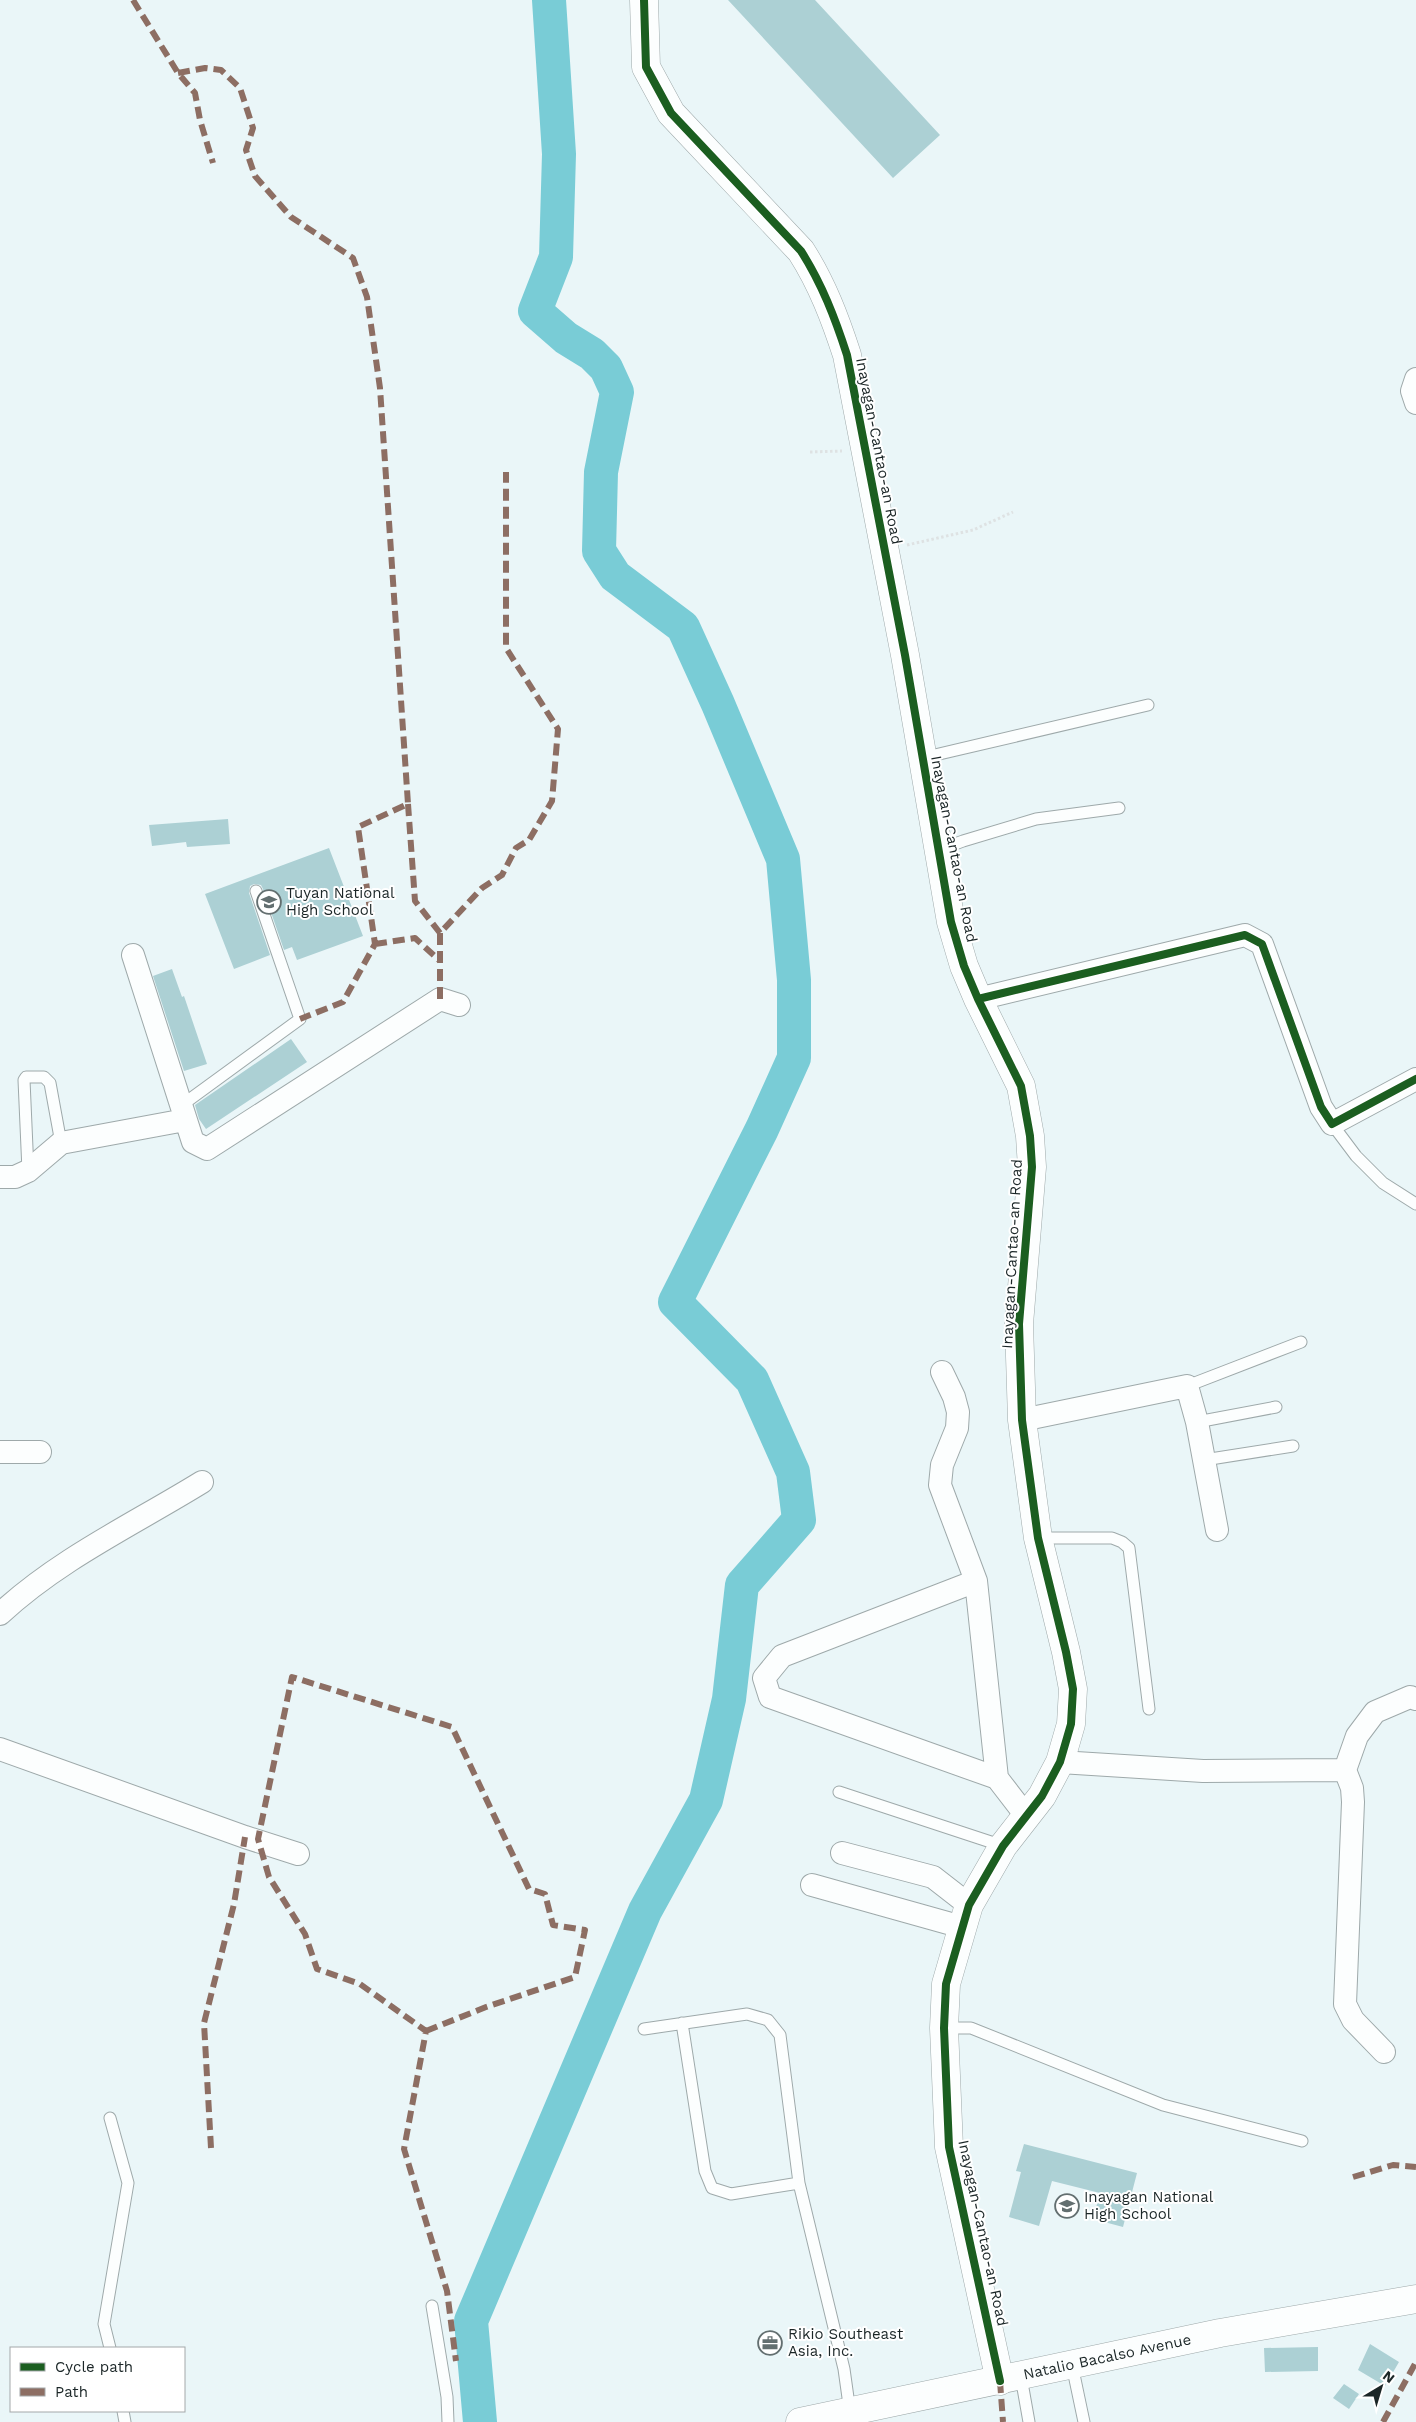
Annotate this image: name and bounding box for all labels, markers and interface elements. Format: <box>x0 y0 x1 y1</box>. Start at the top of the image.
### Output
street label: Inayagan-Cantao-an Road <box>852 356 906 546</box>
street label: Inayagan-Cantao-an Road <box>927 754 981 944</box>
place label: Tuyan National High School <box>286 884 395 919</box>
school or university icon: Tuyan National High School <box>256 889 282 915</box>
street label: Inayagan-Cantao-an Road <box>998 1159 1026 1349</box>
street label: Inayagan-Cantao-an Road <box>954 2138 1012 2328</box>
place label: Inayagan National High School <box>1084 2188 1214 2223</box>
school or university icon: Inayagan National High School <box>1054 2193 1080 2219</box>
place label: Rikio Southeast Asia, Inc. <box>788 2325 904 2360</box>
office icon: Rikio Southeast Asia, Inc. <box>757 2330 783 2356</box>
street label: Natalio Bacalso Avenue <box>1022 2330 1193 2383</box>
legend <box>10 2347 185 2412</box>
text: Cycle path <box>55 2358 133 2376</box>
north arrow <box>1356 2362 1406 2412</box>
text: N <box>1380 2367 1398 2386</box>
text: Path <box>55 2383 88 2401</box>

